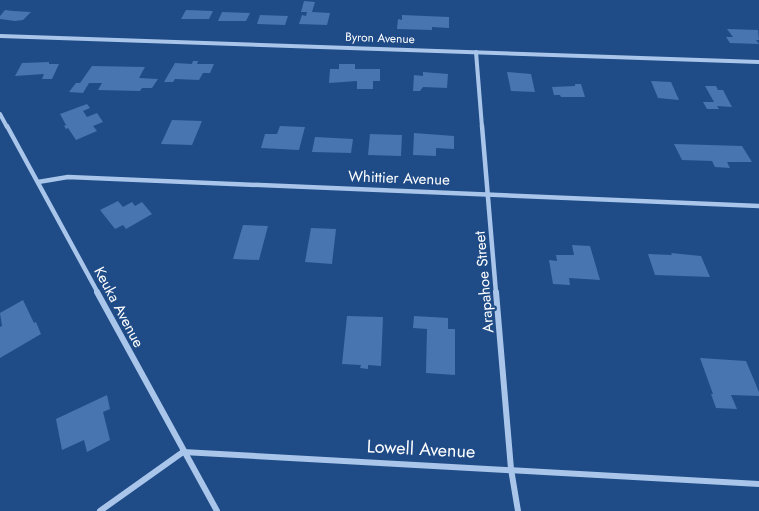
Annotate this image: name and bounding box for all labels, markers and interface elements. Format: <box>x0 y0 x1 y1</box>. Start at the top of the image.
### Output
street label: Byron Avenue <box>345 28 415 48</box>
street label: Whittier Avenue <box>348 165 451 191</box>
street label: Arapahoe Street <box>469 230 499 334</box>
street label: Keuka Avenue <box>88 263 150 352</box>
street label: Lowell Avenue <box>366 433 476 465</box>

